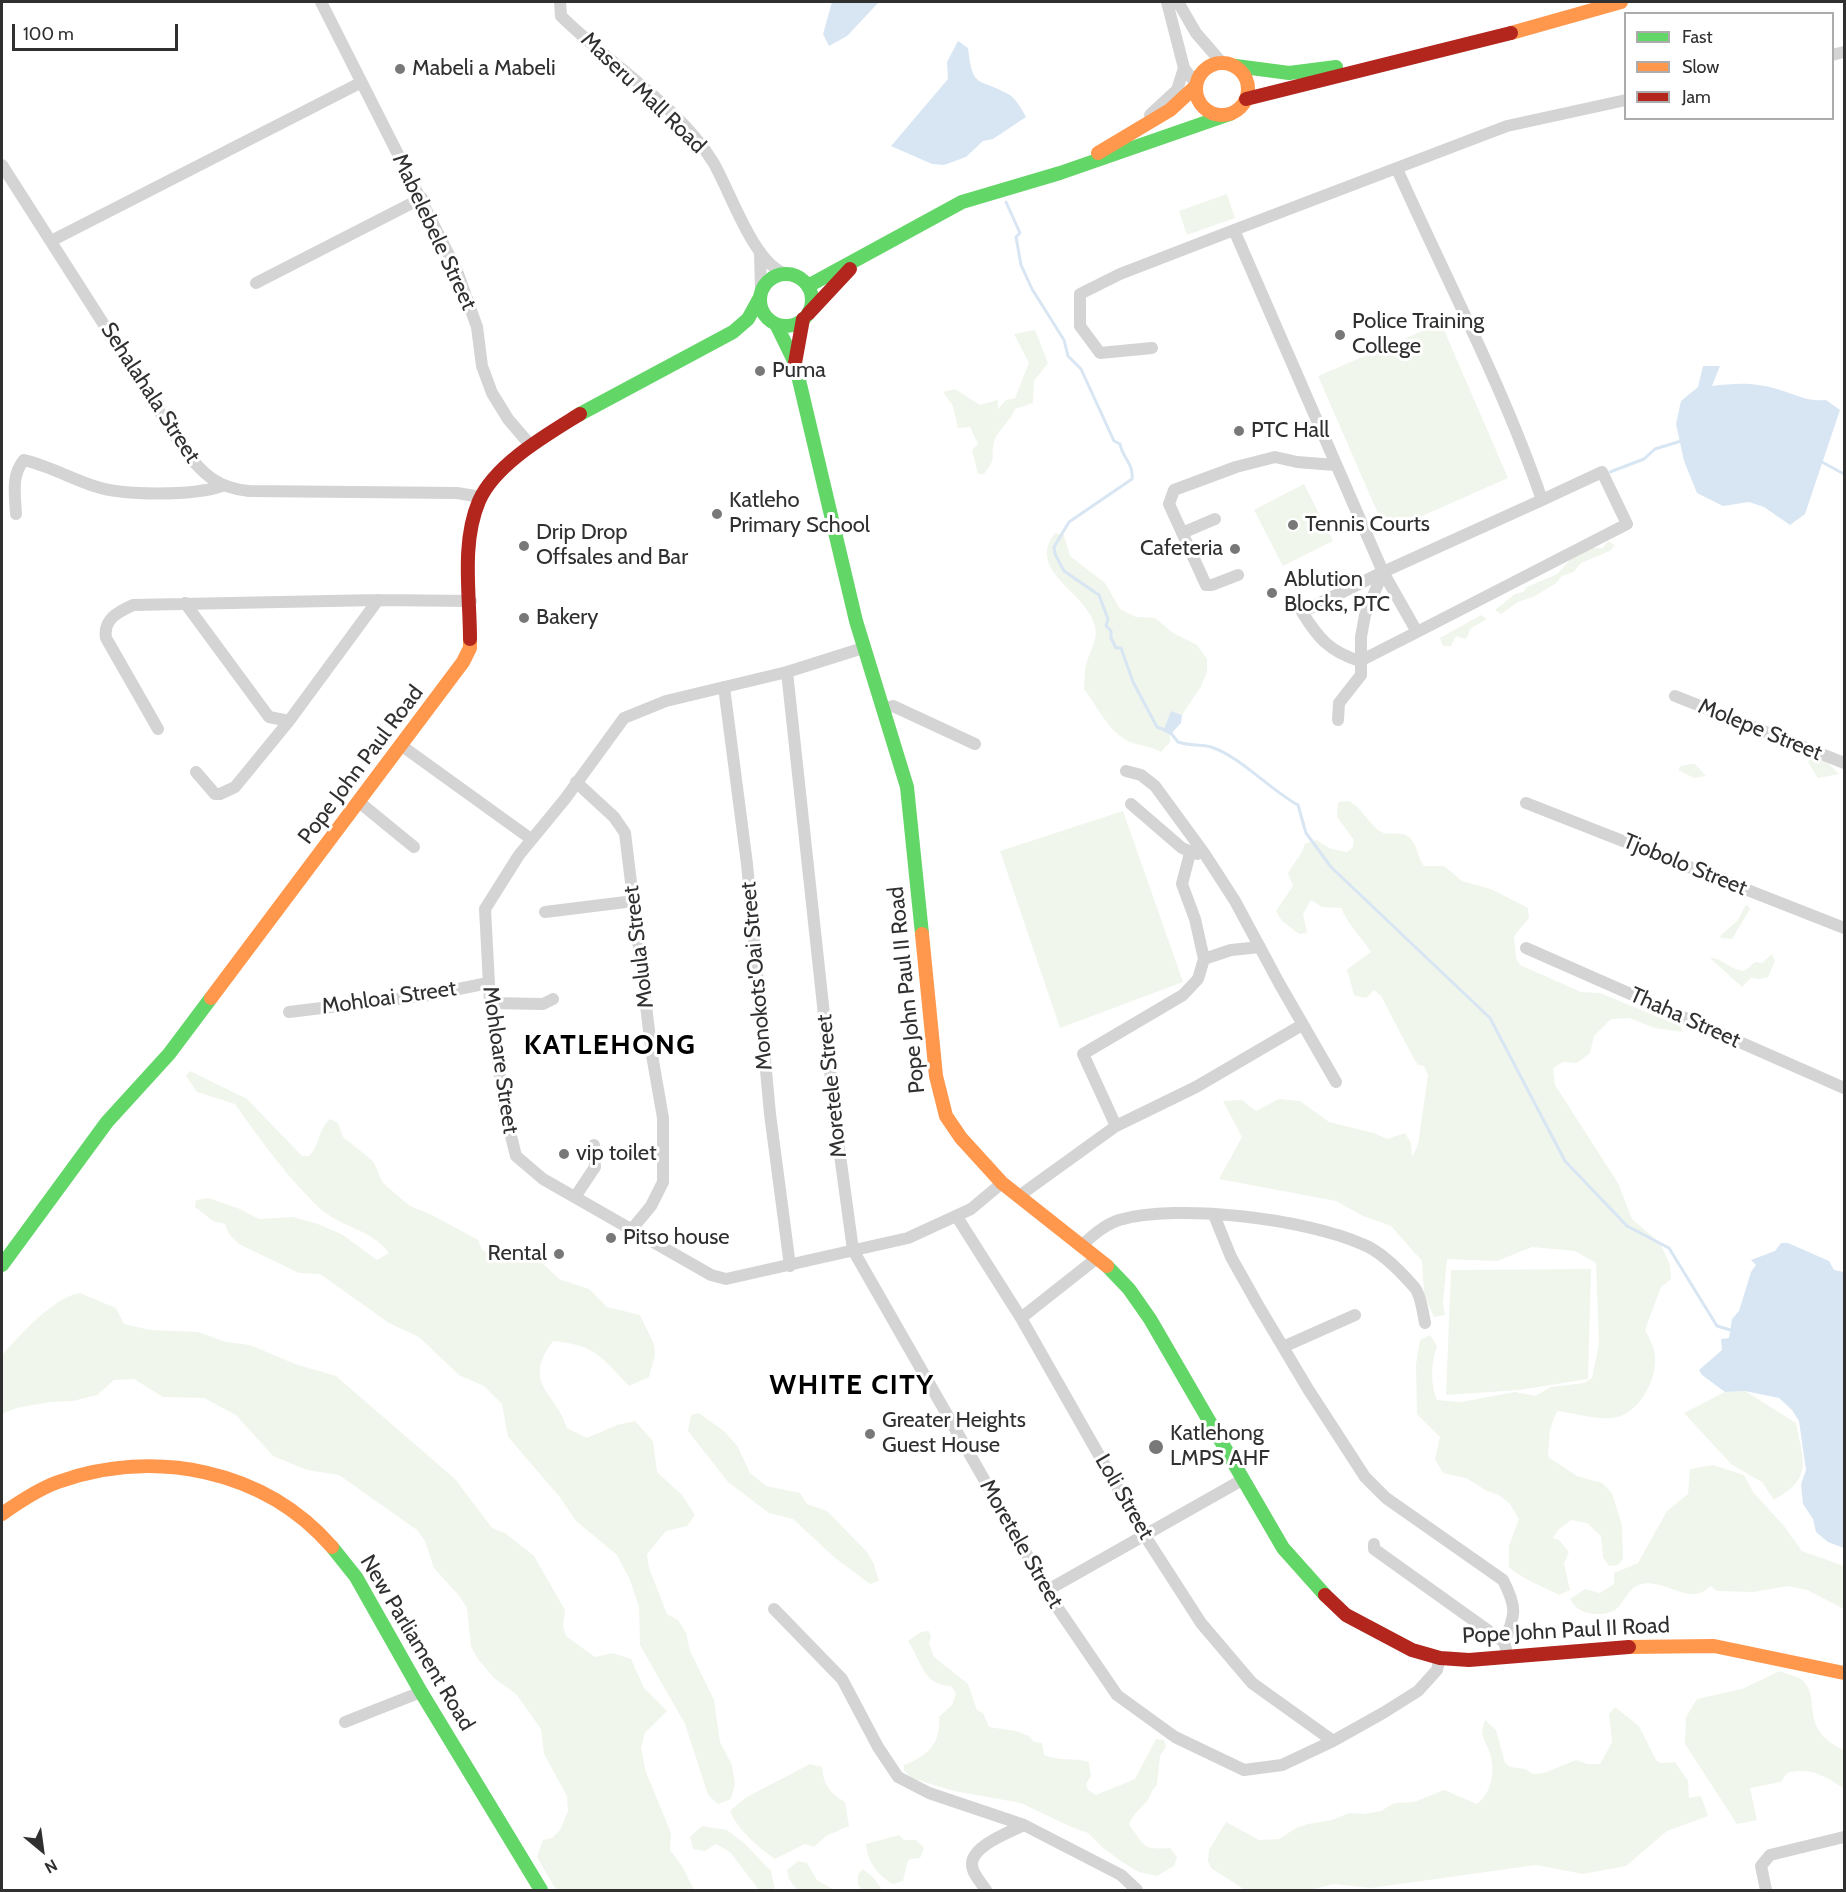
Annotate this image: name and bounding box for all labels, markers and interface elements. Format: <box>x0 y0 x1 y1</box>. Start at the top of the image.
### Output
scale bar <box>15 12 182 50</box>
legend <box>1624 12 1834 120</box>
text: 100 m <box>23 23 74 45</box>
text: Fast <box>1682 26 1713 48</box>
street label: Maseru Mall Road <box>575 27 711 159</box>
place label: Mabeli a Mabeli <box>412 56 556 82</box>
text: Slow <box>1682 56 1719 78</box>
marker: Mabeli a Mabeli <box>393 62 407 76</box>
text: Jam <box>1682 86 1711 108</box>
street label: Mabelebele Street <box>386 150 482 314</box>
place label: Police Training College <box>1352 309 1484 360</box>
street label: Sehalahala Street <box>95 318 205 468</box>
marker: Police Training College <box>1333 328 1347 342</box>
place label: Puma <box>772 358 826 384</box>
marker: Puma <box>753 364 767 378</box>
place label: PTC Hall <box>1251 418 1330 444</box>
marker: PTC Hall <box>1232 424 1246 438</box>
place label: Katleho Primary School <box>729 488 870 540</box>
marker: Katleho Primary School <box>710 507 724 521</box>
place label: Tennis Courts <box>1305 512 1430 538</box>
marker: Tennis Courts <box>1286 518 1300 532</box>
place label: Drip Drop Offsales and Bar <box>536 520 688 572</box>
place label: Cafeteria <box>1140 536 1223 562</box>
marker: Drip Drop Offsales and Bar <box>517 539 531 553</box>
marker: Cafeteria <box>1228 542 1242 556</box>
place label: Ablution Blocks, PTC <box>1284 567 1390 618</box>
marker: Ablution Blocks, PTC <box>1265 586 1279 600</box>
place label: Bakery <box>536 605 598 631</box>
marker: Bakery <box>517 611 531 625</box>
street label: Pope John Paul Road <box>293 681 429 849</box>
street label: Molepe Street <box>1694 693 1826 767</box>
street label: Tjobolo Street <box>1619 828 1751 902</box>
street label: Monokots'Oai Street <box>736 881 778 1071</box>
street label: Molula Street <box>618 884 660 1010</box>
street label: Pope John Paul II Road <box>883 885 931 1095</box>
street label: Mohloai Street <box>320 975 458 1021</box>
street label: Thaha Street <box>1626 982 1744 1054</box>
street label: Mohloare Street <box>477 984 523 1136</box>
street label: Moretele Street <box>811 1013 853 1159</box>
district label: KATLEHONG <box>524 1029 696 1063</box>
place label: vip toilet <box>576 1141 657 1167</box>
marker: vip toilet <box>557 1147 571 1161</box>
place label: Pitso house <box>623 1225 730 1251</box>
marker: Pitso house <box>604 1231 618 1245</box>
place label: Rental <box>488 1241 547 1267</box>
marker: Rental <box>552 1247 566 1261</box>
district label: WHITE CITY <box>769 1369 935 1403</box>
place label: Greater Heights Guest House <box>882 1408 1026 1460</box>
place label: Katlehong LMPS AHF <box>1170 1421 1270 1472</box>
marker: Greater Heights Guest House <box>863 1427 877 1441</box>
marker: Katlehong LMPS AHF <box>1147 1438 1165 1456</box>
street label: Loli Street <box>1089 1450 1159 1544</box>
street label: Moretele Street <box>974 1475 1068 1613</box>
street label: New Parliament Road <box>354 1550 480 1736</box>
street label: Pope John Paul II Road <box>1462 1612 1670 1650</box>
north arrow <box>12 1820 72 1880</box>
text: N <box>41 1855 61 1877</box>

